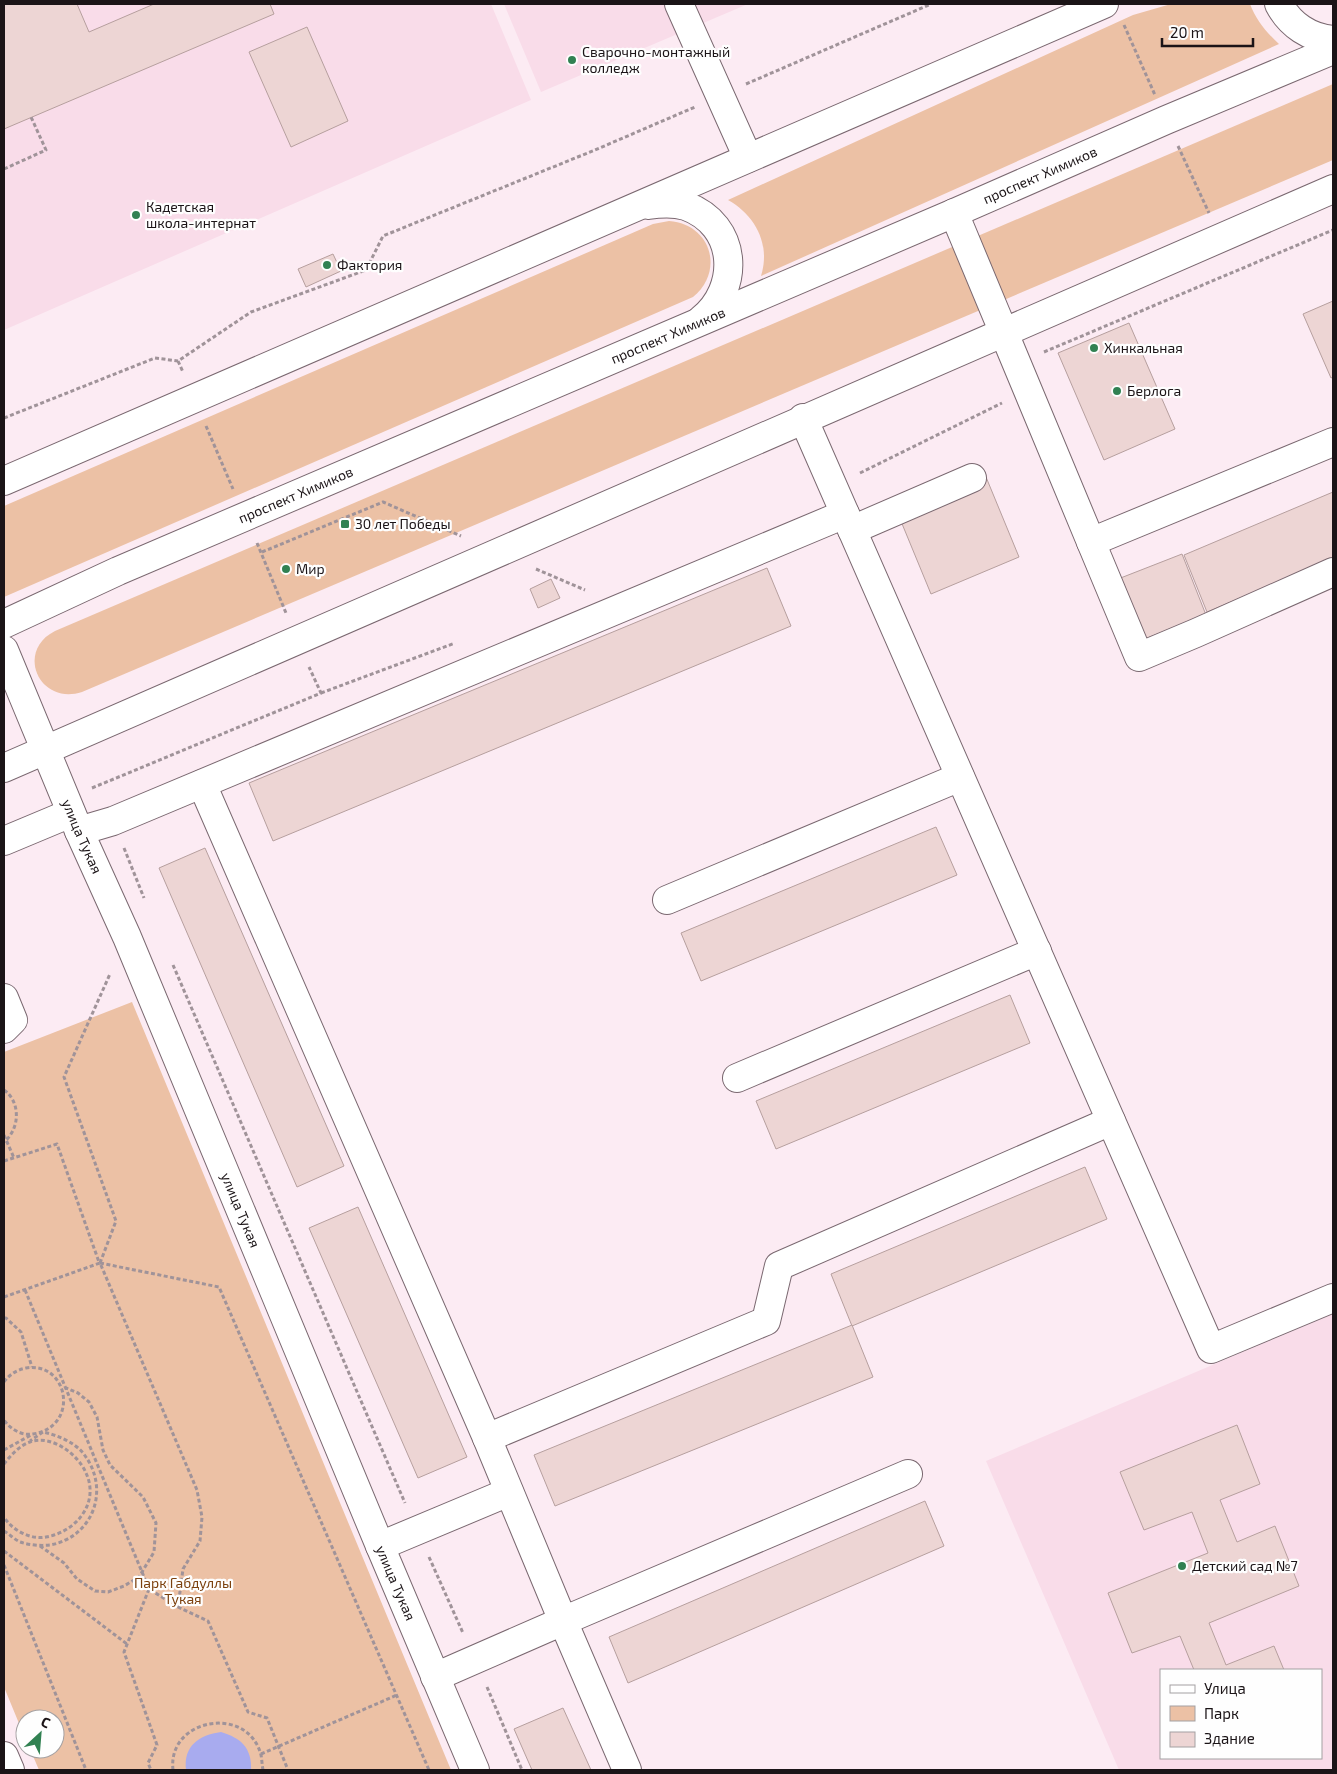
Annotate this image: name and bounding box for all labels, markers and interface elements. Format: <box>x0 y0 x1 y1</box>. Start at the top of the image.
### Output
scale bar <box>1162 15 1253 47</box>
text: 20 m <box>1170 23 1204 41</box>
place label: Сварочно-монтажный колледж <box>582 43 730 76</box>
marker: Сварочно-монтажный колледж <box>566 54 578 66</box>
street label: проспект Химиков <box>980 142 1099 207</box>
place label: Кадетская школа-интернат <box>146 198 256 231</box>
marker: Кадетская школа-интернат <box>130 209 142 221</box>
place label: Фактория <box>337 256 402 273</box>
marker: Фактория <box>321 259 333 271</box>
street label: проспект Химиков <box>608 303 728 367</box>
place label: Хинкальная <box>1104 339 1183 356</box>
marker: Хинкальная <box>1088 342 1100 354</box>
place label: Берлога <box>1127 382 1181 399</box>
marker: Берлога <box>1111 385 1123 397</box>
street label: проспект Химиков <box>236 462 355 526</box>
place label: 30 лет Победы <box>355 515 451 532</box>
marker: 30 лет Победы <box>339 518 351 530</box>
place label: Мир <box>296 560 325 577</box>
marker: Мир <box>280 563 292 575</box>
street label: улица Тукая <box>59 796 106 876</box>
street label: улица Тукая <box>218 1170 264 1250</box>
street label: улица Тукая <box>373 1543 420 1623</box>
place label: Детский сад №7 <box>1192 1557 1298 1574</box>
marker: Детский сад №7 <box>1176 1560 1188 1572</box>
park label: Парк Габдуллы Тукая <box>134 1574 232 1607</box>
legend <box>1160 1669 1322 1759</box>
text: Улица <box>1204 1679 1246 1697</box>
text: Парк <box>1204 1704 1239 1722</box>
north arrow <box>15 1709 65 1759</box>
text: С <box>38 1712 53 1731</box>
text: Здание <box>1204 1729 1255 1747</box>

